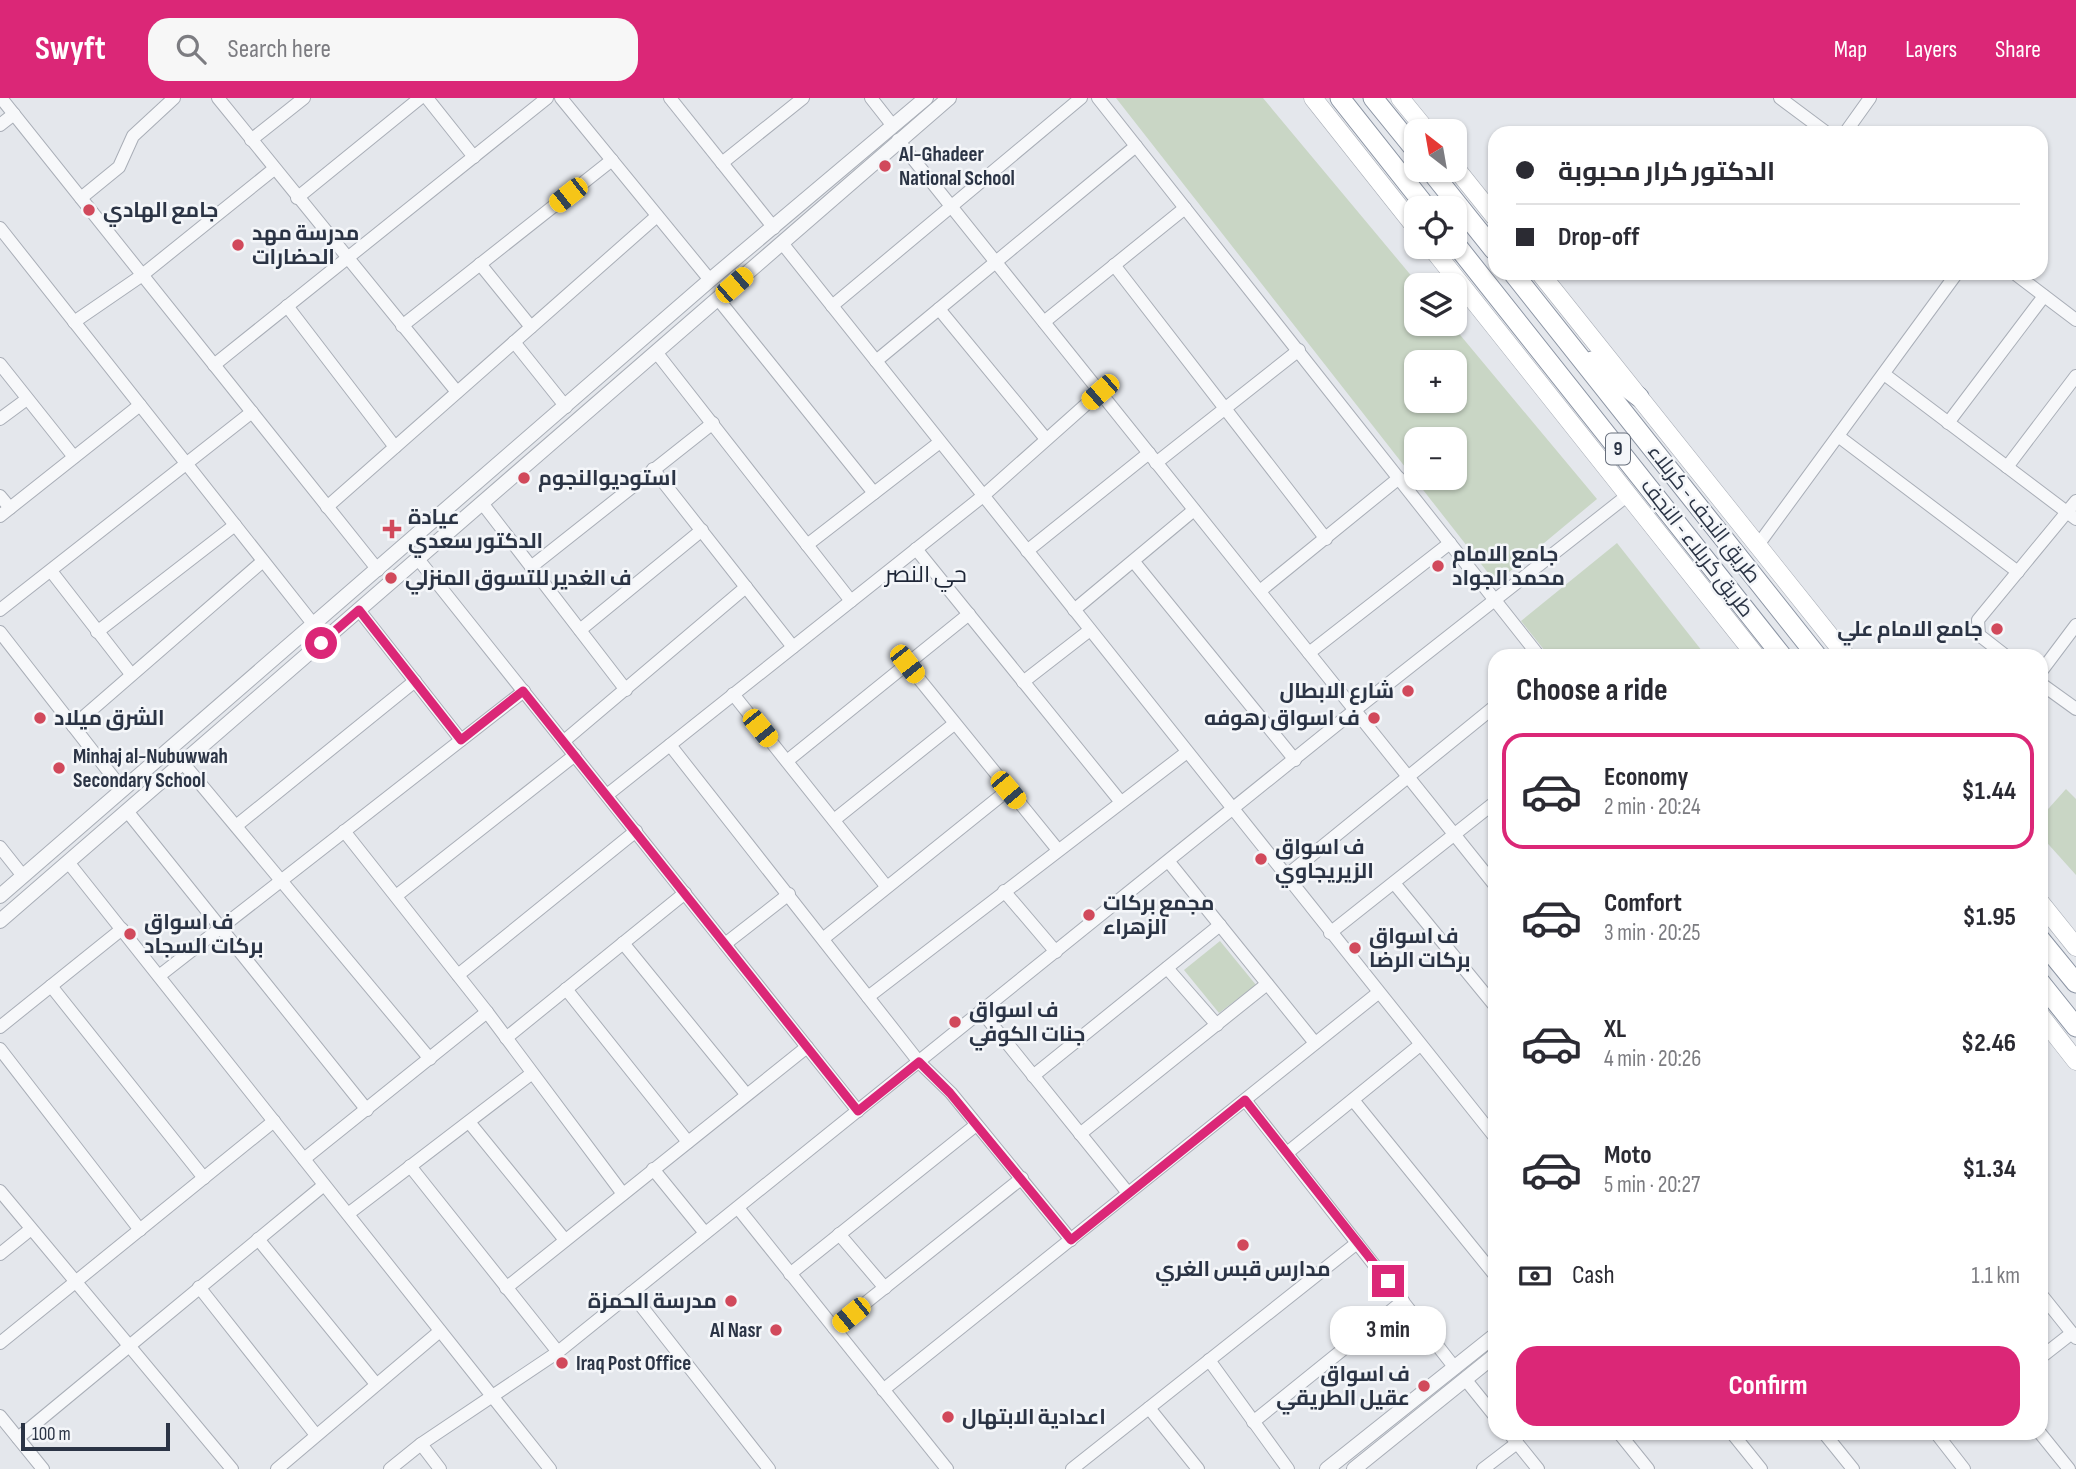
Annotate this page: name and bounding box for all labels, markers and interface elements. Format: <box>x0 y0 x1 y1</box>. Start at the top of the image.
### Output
search box <box>148 18 638 81</box>
text: Swyft <box>35 29 106 69</box>
icon: search <box>172 30 210 68</box>
text: Search here <box>228 34 331 65</box>
text: Map <box>1834 35 1867 64</box>
text: Layers <box>1905 35 1957 64</box>
text: Share <box>1995 35 2041 64</box>
north arrow <box>1404 119 1466 182</box>
map controls <box>1404 119 1467 490</box>
place label: Al-Ghadeer National School <box>898 142 1015 191</box>
text: الدكتور كرار محبوبة <box>1558 157 1775 188</box>
marker: Al-Ghadeer National School <box>877 158 893 174</box>
car <box>545 174 592 216</box>
button: locate <box>1404 196 1467 259</box>
place label: جامع الهادي <box>103 198 218 227</box>
marker: جامع الهادي <box>81 202 97 218</box>
place label: مدرسة مهد الحضارات <box>252 221 359 270</box>
text: Drop-off <box>1558 222 1639 253</box>
marker: مدرسة مهد الحضارات <box>230 237 246 253</box>
car <box>712 263 757 307</box>
button: layers <box>1404 273 1467 336</box>
button: + <box>1404 350 1467 413</box>
car <box>1078 370 1123 414</box>
button: − <box>1404 427 1467 490</box>
road number: 9 <box>1606 434 1630 464</box>
street label: طريق النجف - کربلاء <box>1642 440 1766 588</box>
place label: استوديوالنجوم <box>538 466 677 492</box>
marker: استوديوالنجوم <box>516 470 532 486</box>
street label: طريق کربلاء - النجف <box>1635 474 1759 622</box>
place label: عيادة الدكتور سعدي <box>408 505 543 558</box>
marker: عيادة الدكتور سعدي <box>382 519 402 539</box>
place label: جامع الامام محمد الجواد <box>1452 542 1565 591</box>
marker: جامع الامام محمد الجواد <box>1430 558 1446 574</box>
district label: حي النصر <box>883 561 967 592</box>
place label: ف الغدير للتسوق المنزلي <box>405 566 632 595</box>
marker: ف الغدير للتسوق المنزلي <box>383 570 399 586</box>
place label: جامع الامام علي <box>1837 617 1983 646</box>
marker: جامع الامام علي <box>1989 621 2005 637</box>
route start <box>305 627 337 659</box>
car <box>886 641 929 687</box>
text: Choose a ride <box>1516 671 1668 710</box>
place label: شارع الابطال <box>1280 679 1394 705</box>
marker: شارع الابطال <box>1400 683 1416 699</box>
car <box>739 705 782 751</box>
place label: الشرق ميلاد <box>54 706 165 731</box>
place label: ف اسواق رهوفه <box>1204 706 1360 731</box>
marker: الشرق ميلاد <box>32 710 48 726</box>
marker: ف اسواق رهوفه <box>1366 710 1382 726</box>
place label: Minhaj al-Nubuwwah Secondary School <box>73 744 228 793</box>
marker: Minhaj al-Nubuwwah Secondary School <box>51 760 67 776</box>
icon: car <box>1520 760 1583 823</box>
text: Economy <box>1604 762 1688 793</box>
car <box>987 767 1030 813</box>
text: $1.44 <box>1962 776 2016 807</box>
text: 2 min · 20:24 <box>1604 793 1701 821</box>
place label: ف اسواق الزيريجاوي <box>1275 835 1374 888</box>
marker: ف اسواق الزيريجاوي <box>1253 851 1269 867</box>
icon: car <box>1520 886 1583 949</box>
text: Comfort <box>1604 888 1682 919</box>
place label: مجمع بركات الزهراء <box>1103 891 1215 940</box>
text: $1.95 <box>1963 902 2016 933</box>
marker: مجمع بركات الزهراء <box>1081 907 1097 923</box>
place label: ف اسواق بركات السجاد <box>144 910 264 959</box>
text: 3 min · 20:25 <box>1604 919 1701 947</box>
place label: ف اسواق بركات الرضا <box>1369 924 1471 973</box>
marker: ف اسواق بركات السجاد <box>122 926 138 942</box>
marker: ف اسواق بركات الرضا <box>1347 940 1363 956</box>
place label: ف اسواق جنات الكوفي <box>969 998 1085 1051</box>
icon: car <box>1520 1012 1583 1075</box>
marker: ف اسواق جنات الكوفي <box>947 1014 963 1030</box>
text: XL <box>1604 1014 1626 1045</box>
text: $2.46 <box>1961 1028 2016 1059</box>
text: 4 min · 20:26 <box>1604 1045 1701 1073</box>
icon: car <box>1520 1138 1583 1201</box>
text: Moto <box>1604 1140 1652 1171</box>
text: $1.34 <box>1962 1154 2016 1185</box>
text: 5 min · 20:27 <box>1604 1171 1700 1199</box>
marker: مدارس قبس الغري <box>1235 1237 1251 1253</box>
place label: مدارس قبس الغري <box>1155 1257 1331 1286</box>
icon: cash <box>1516 1257 1554 1295</box>
text: Cash <box>1572 1260 1615 1291</box>
text: 1.1 km <box>1971 1262 2020 1290</box>
route end <box>1372 1265 1404 1297</box>
place label: مدرسة الحمزة <box>588 1289 717 1314</box>
marker: مدرسة الحمزة <box>723 1293 739 1309</box>
car <box>829 1294 874 1336</box>
callout: 3 min <box>1330 1306 1446 1354</box>
text: 3 min <box>1366 1316 1410 1344</box>
place label: Al Nasr <box>709 1318 762 1343</box>
marker: Al Nasr <box>768 1322 784 1338</box>
button: Confirm <box>1516 1346 2020 1426</box>
place label: Iraq Post Office <box>576 1351 691 1376</box>
marker: Iraq Post Office <box>554 1355 570 1371</box>
place label: ف اسواق عقيل الطريقي <box>1276 1362 1410 1415</box>
marker: ف اسواق عقيل الطريقي <box>1416 1378 1432 1394</box>
place label: اعدادية الابتهال <box>962 1405 1106 1430</box>
marker: اعدادية الابتهال <box>940 1409 956 1425</box>
scale bar <box>21 1420 170 1452</box>
text: 100 m <box>32 1423 71 1446</box>

